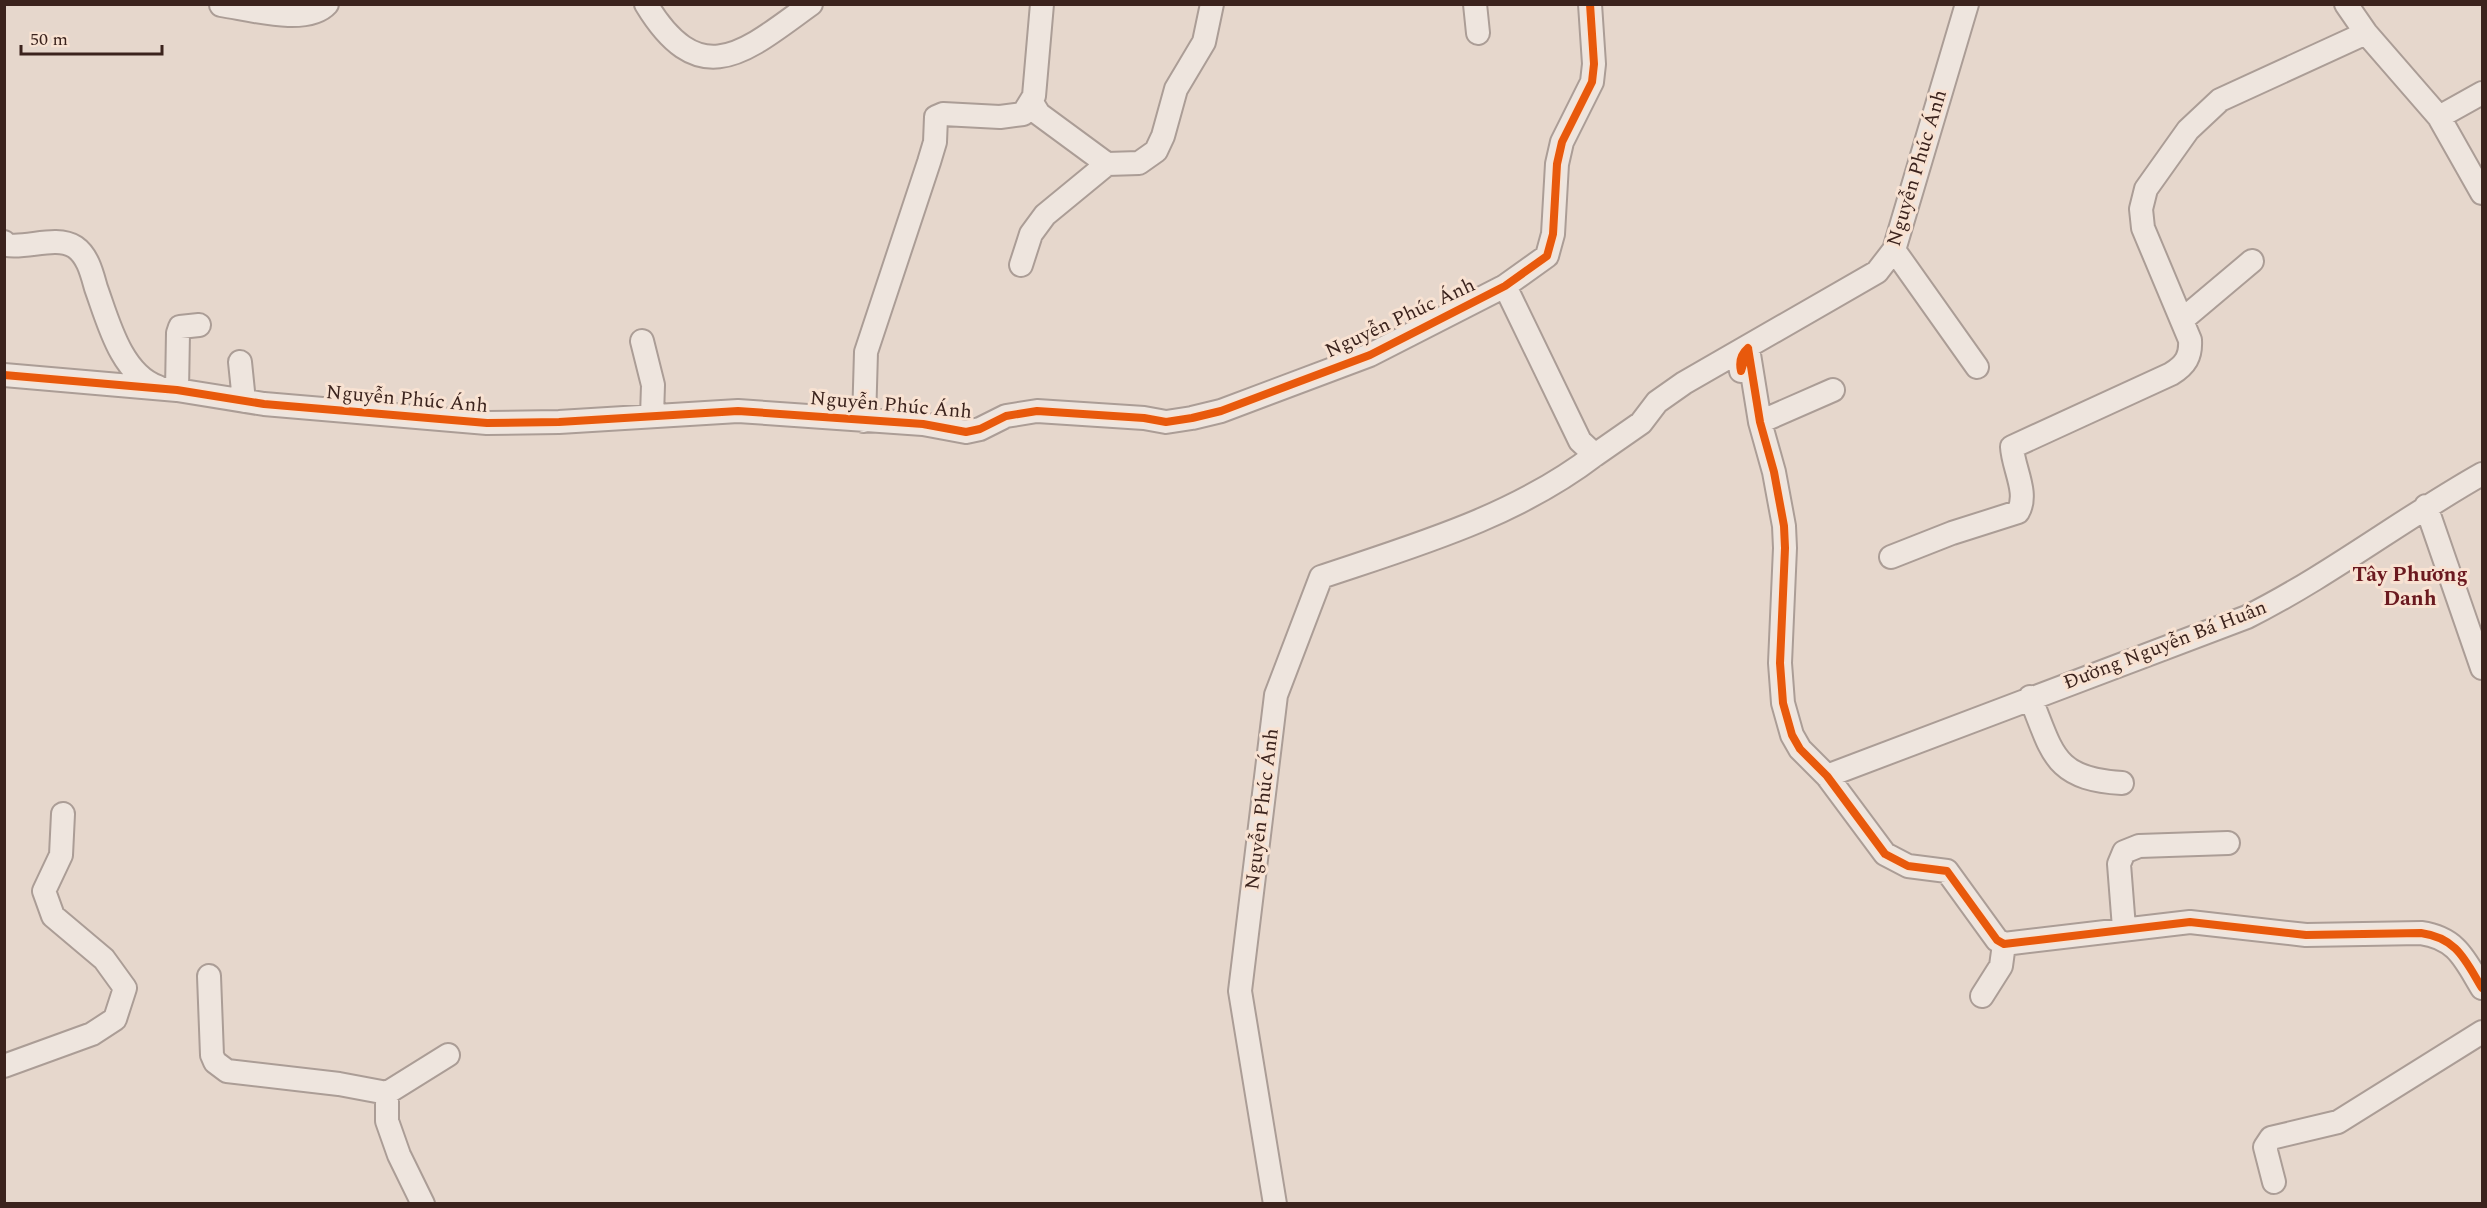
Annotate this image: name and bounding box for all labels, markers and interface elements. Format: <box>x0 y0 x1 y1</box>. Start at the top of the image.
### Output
scale bar <box>21 18 162 56</box>
text: 50 m <box>30 26 68 53</box>
street label: Nguyễn Phúc Ánh <box>1879 86 1955 250</box>
street label: Nguyễn Phúc Ánh <box>1320 270 1480 366</box>
street label: Nguyễn Phúc Ánh <box>325 377 489 421</box>
street label: Nguyễn Phúc Ánh <box>809 383 973 427</box>
district label: Tây Phương Danh <box>2352 559 2468 615</box>
street label: Đường Nguyễn Bá Huân <box>2059 592 2271 698</box>
street label: Nguyễn Phúc Ánh <box>1237 727 1287 891</box>

